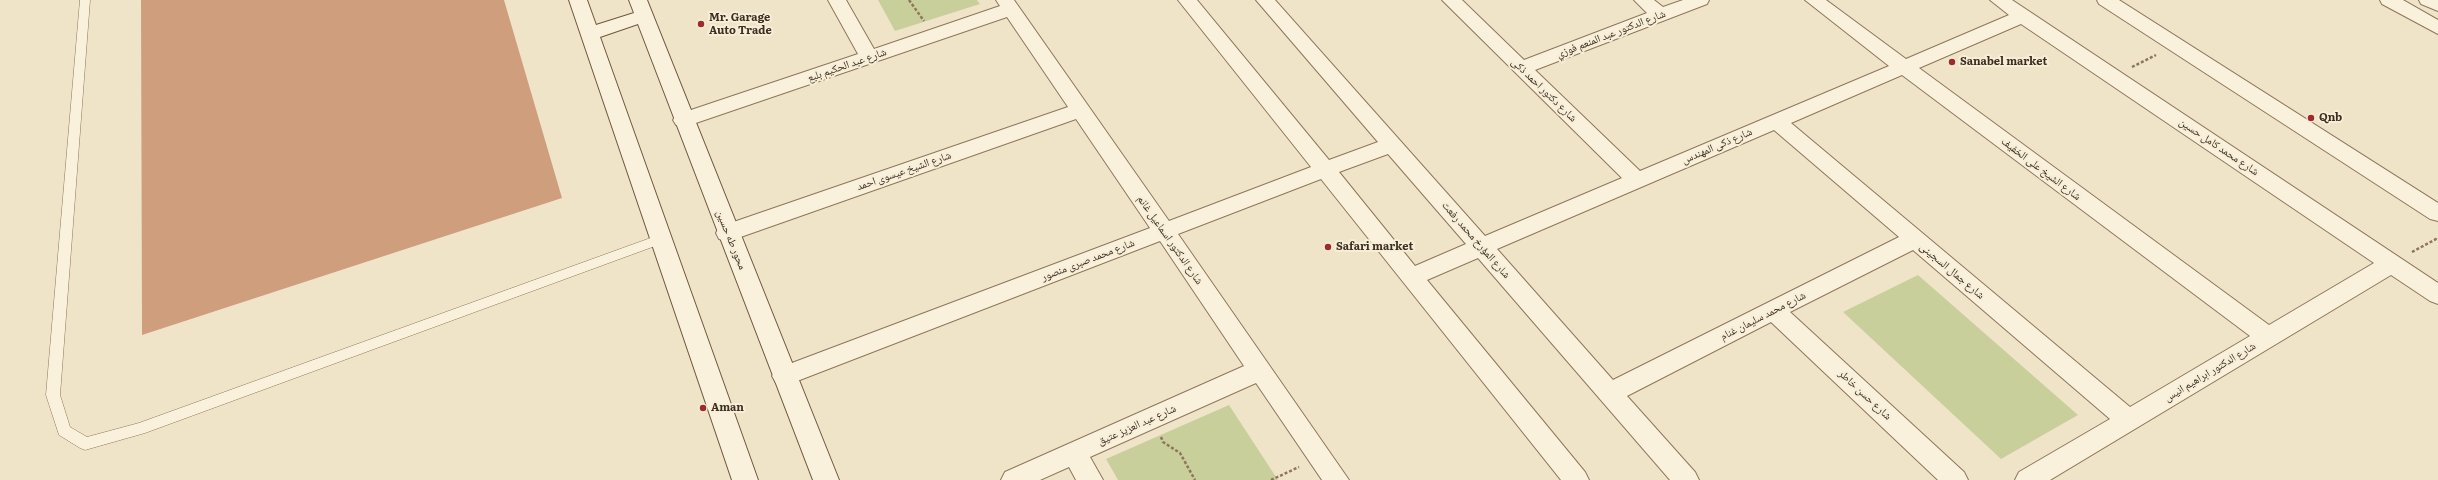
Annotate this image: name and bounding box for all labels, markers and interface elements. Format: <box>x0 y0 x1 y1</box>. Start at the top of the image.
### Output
street label: شارع الدكتور عبد المنعم فوزي <box>1555 7 1667 61</box>
place label: Mr. Garage Auto Trade <box>709 11 772 37</box>
marker: Mr. Garage Auto Trade <box>696 19 706 29</box>
street label: شارع عبد الحكيم بلبع <box>806 45 888 85</box>
street label: شارع دكتور احمد ذكى <box>1508 55 1580 125</box>
place label: Sanabel market <box>1960 55 2047 69</box>
marker: Sanabel market <box>1947 57 1957 67</box>
place label: Qnb <box>2319 111 2342 125</box>
marker: Qnb <box>2306 113 2316 123</box>
street label: شارع محمد كامل حسين <box>2177 115 2261 179</box>
street label: شارع ذكى المهندس <box>1680 125 1754 167</box>
street label: شارع الشيخ على الخفيف <box>1999 135 2083 203</box>
street label: شارع الشيخ عيسوى احمد <box>855 149 953 193</box>
street label: شارع الدكتور اسماعيل غانم <box>1134 193 1206 287</box>
street label: شارع المؤرخ محمد رفعت <box>1439 199 1513 281</box>
street label: محور طه حسين <box>713 208 749 272</box>
street label: شارع محمد صبرى منصور <box>1039 236 1137 284</box>
place label: Safari market <box>1336 240 1413 254</box>
street label: شارع جمال السجينى <box>1917 240 1987 302</box>
marker: Safari market <box>1323 242 1333 252</box>
street label: شارع محمد سليمان غنام <box>1718 289 1808 343</box>
street label: شارع الدكتور ابراهيم انيس <box>2162 339 2258 405</box>
street label: شارع حسن خاطر <box>1836 367 1894 423</box>
place label: Aman <box>711 401 744 415</box>
street label: شارع عبد العزيز عتيق <box>1096 402 1178 448</box>
marker: Aman <box>698 403 708 413</box>

